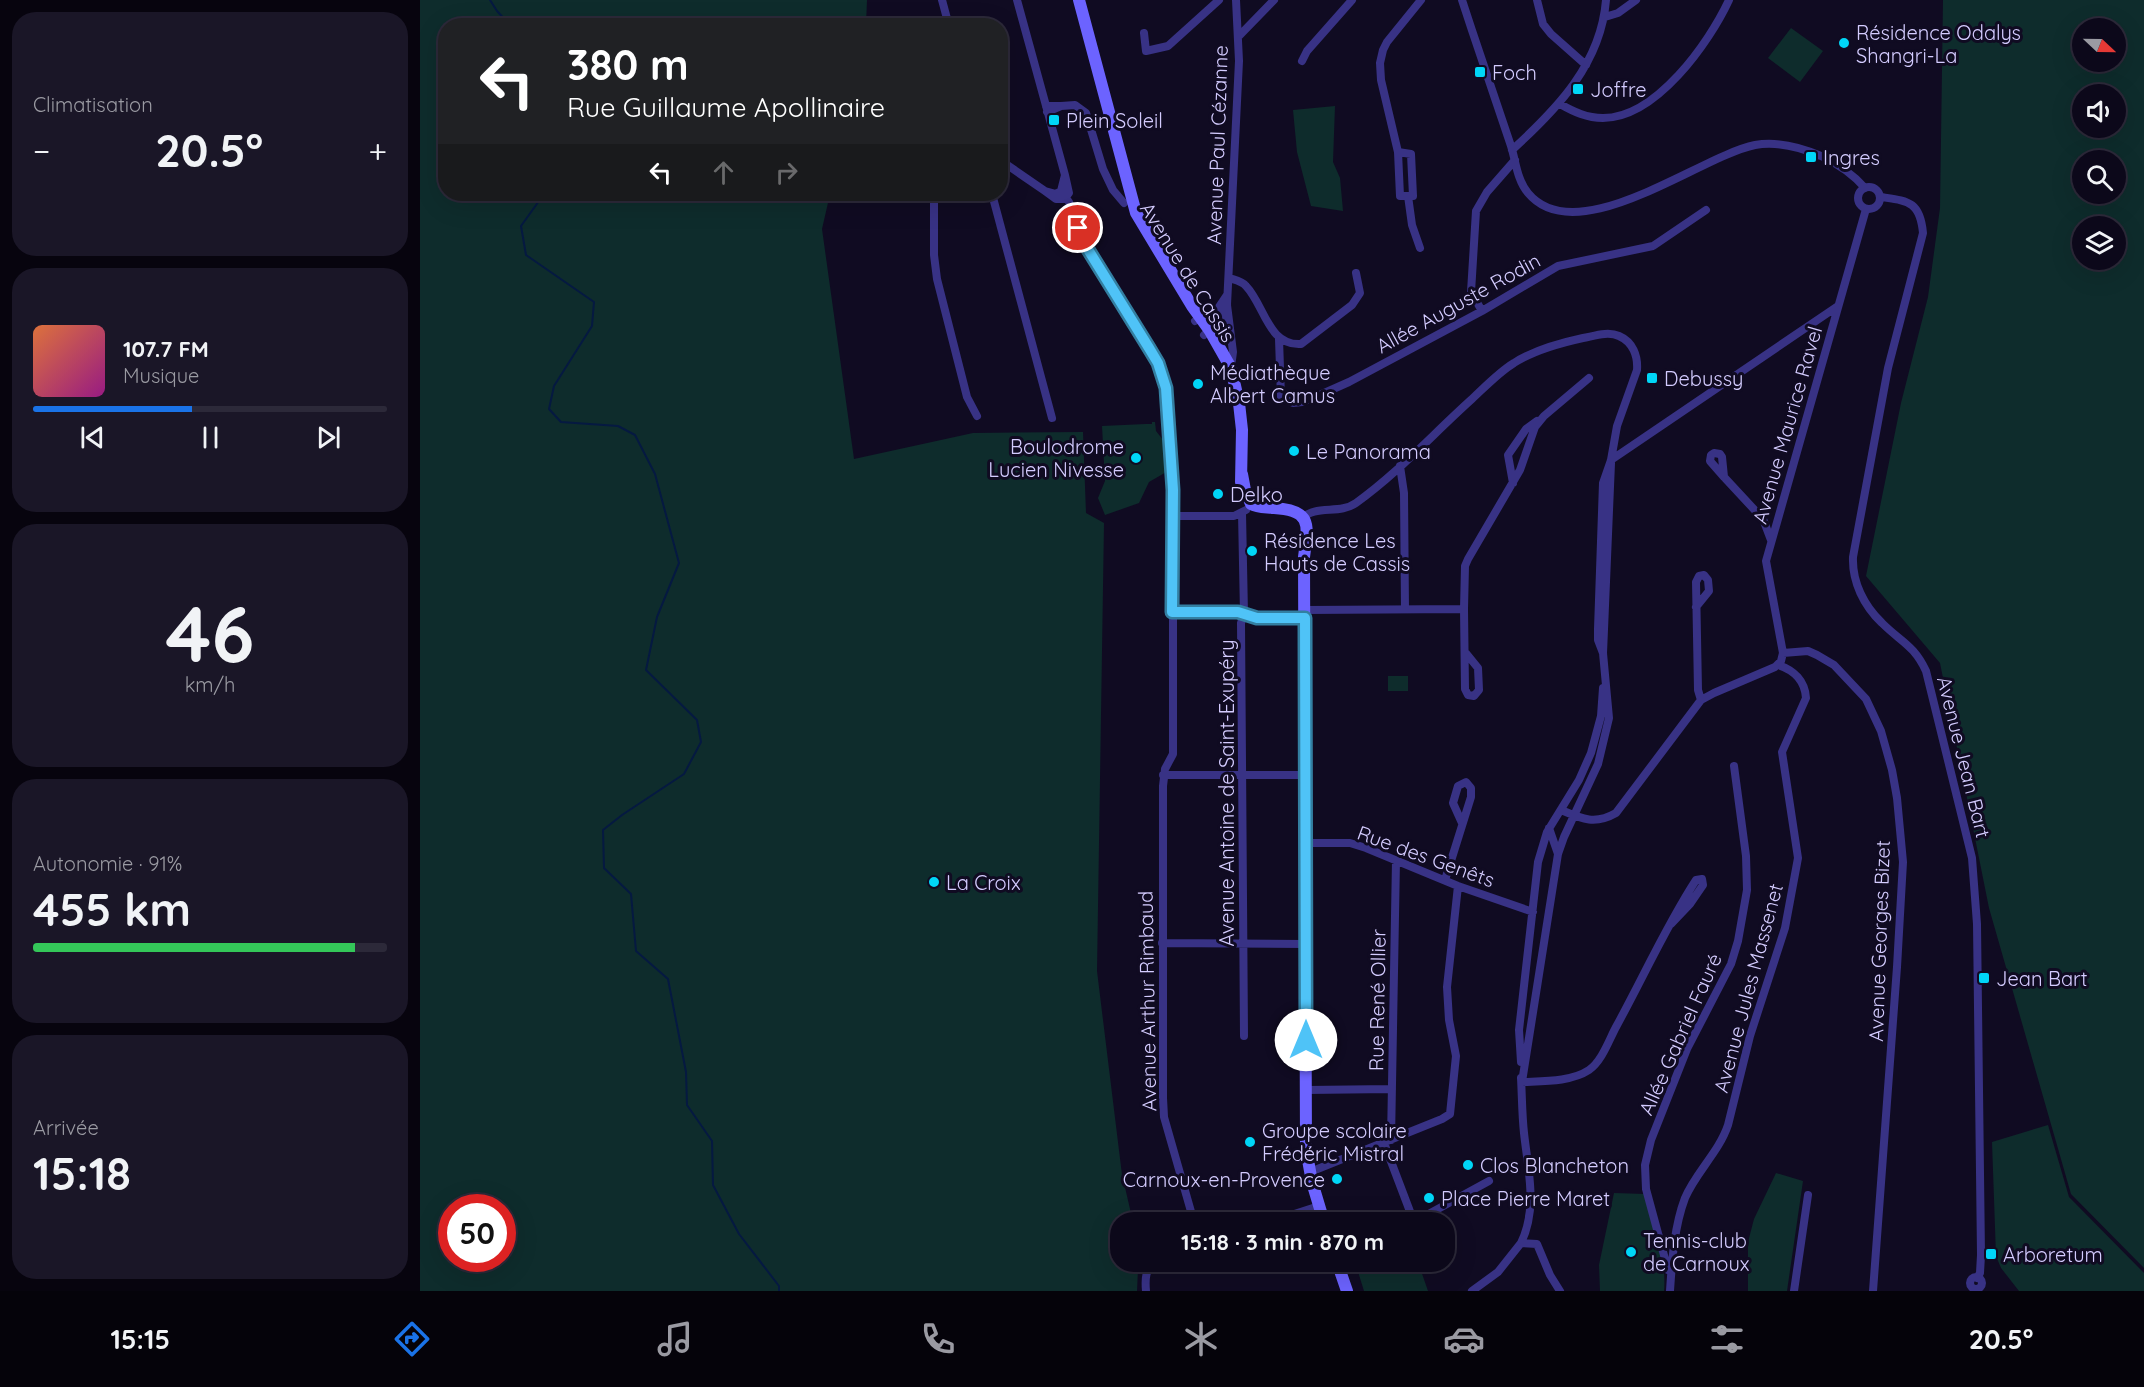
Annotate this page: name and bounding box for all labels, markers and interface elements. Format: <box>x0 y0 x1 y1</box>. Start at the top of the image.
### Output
north arrow <box>2072 18 2126 72</box>
map controls <box>2072 18 2126 270</box>
place label: Résidence Odalys Shangri-La <box>1856 20 2021 68</box>
marker: Résidence Odalys Shangri-La <box>1837 36 1851 50</box>
text: 380 m <box>567 38 689 91</box>
icon: left <box>468 42 546 120</box>
street label: Avenue Paul Cézanne <box>1201 45 1233 245</box>
place label: Foch <box>1492 60 1537 85</box>
marker: Foch <box>1473 65 1487 79</box>
place label: Joffre <box>1590 77 1646 102</box>
marker: Joffre <box>1571 82 1585 96</box>
button: sound <box>2072 84 2126 138</box>
text: Rue Guillaume Apollinaire <box>567 90 885 124</box>
text: Climatisation <box>33 92 153 117</box>
place label: Plein Soleil <box>1066 108 1163 133</box>
marker: Plein Soleil <box>1047 113 1061 127</box>
text: 20.5° <box>155 122 263 178</box>
text: − <box>33 130 50 171</box>
text: + <box>368 130 387 171</box>
place label: Ingres <box>1823 145 1880 170</box>
marker: Ingres <box>1804 150 1818 164</box>
button: search <box>2072 150 2126 204</box>
icon: left <box>644 156 677 189</box>
icon: ahead <box>707 156 740 189</box>
icon: right <box>770 156 803 189</box>
street label: Avenue de Cassis <box>1135 197 1241 347</box>
pin <box>1052 202 1103 253</box>
icon: arrive <box>1061 211 1094 244</box>
button: layers <box>2072 216 2126 270</box>
street label: Allée Auguste Rodin <box>1372 248 1544 358</box>
street label: Avenue Maurice Ravel <box>1747 323 1827 527</box>
text: 107.7 FM <box>123 335 209 363</box>
place label: Médiathèque Albert Camus <box>1210 360 1335 408</box>
text: Musique <box>123 363 199 388</box>
place label: Debussy <box>1664 366 1743 391</box>
marker: Debussy <box>1645 371 1659 385</box>
marker: Médiathèque Albert Camus <box>1191 377 1205 391</box>
icon: previous <box>76 421 109 454</box>
icon: pause <box>194 421 227 454</box>
icon: next <box>312 421 345 454</box>
place label: Boulodrome Lucien Nivesse <box>988 434 1124 482</box>
place label: Le Panorama <box>1306 439 1431 464</box>
marker: Le Panorama <box>1287 444 1301 458</box>
marker: Boulodrome Lucien Nivesse <box>1129 451 1143 465</box>
place label: Delko <box>1230 482 1283 507</box>
marker: Delko <box>1211 487 1225 501</box>
place label: Résidence Les Hauts de Cassis <box>1264 528 1410 576</box>
marker: Résidence Les Hauts de Cassis <box>1245 544 1259 558</box>
text: 46 <box>166 584 255 682</box>
street label: Avenue Antoine de Saint-Exupéry <box>1214 639 1239 947</box>
text: km/h <box>185 672 235 697</box>
street label: Avenue Jean Bart <box>1932 674 1996 840</box>
street label: Rue des Genêts <box>1354 820 1498 892</box>
street label: Avenue Georges Bizet <box>1863 840 1895 1042</box>
text: Autonomie · 91% <box>33 851 182 876</box>
place label: La Croix <box>946 870 1021 895</box>
marker: La Croix <box>927 875 941 889</box>
street label: Avenue Jules Massenet <box>1708 880 1788 1095</box>
text: 455 km <box>33 881 191 937</box>
street label: Avenue Arthur Rimbaud <box>1133 890 1161 1112</box>
street label: Rue René Ollier <box>1363 928 1391 1071</box>
street label: Allée Gabriel Fauré <box>1633 949 1727 1119</box>
place label: Jean Bart <box>1996 966 2088 991</box>
marker: Jean Bart <box>1977 971 1991 985</box>
position arrow <box>1274 1008 1338 1072</box>
text: Arrivée <box>33 1115 99 1140</box>
place label: Groupe scolaire Frédéric Mistral <box>1262 1118 1407 1166</box>
marker: Groupe scolaire Frédéric Mistral <box>1243 1135 1257 1149</box>
text: 15:18 <box>33 1145 131 1201</box>
place label: Clos Blancheton <box>1480 1153 1629 1178</box>
marker: Clos Blancheton <box>1461 1158 1475 1172</box>
place label: Carnoux-en-Provence <box>1123 1167 1325 1192</box>
marker: Carnoux-en-Provence <box>1330 1172 1344 1186</box>
place label: Place Pierre Maret <box>1441 1186 1610 1211</box>
marker: Place Pierre Maret <box>1422 1191 1436 1205</box>
speed limit sign: 50 <box>438 1194 516 1272</box>
text: 15:18 · 3 min · 870 m <box>1181 1228 1384 1256</box>
place label: Tennis-club de Carnoux <box>1643 1228 1749 1276</box>
place label: Arboretum <box>2003 1242 2103 1267</box>
marker: Tennis-club de Carnoux <box>1624 1245 1638 1259</box>
marker: Arboretum <box>1984 1247 1998 1261</box>
icon: directions <box>391 1318 433 1360</box>
icon: music <box>654 1318 696 1360</box>
icon: phone <box>917 1318 959 1360</box>
icon: climate <box>1180 1318 1222 1360</box>
icon: car <box>1443 1318 1485 1360</box>
icon: filters <box>1706 1318 1748 1360</box>
text: 15:15 <box>110 1322 170 1356</box>
text: 20.5° <box>1969 1322 2033 1356</box>

